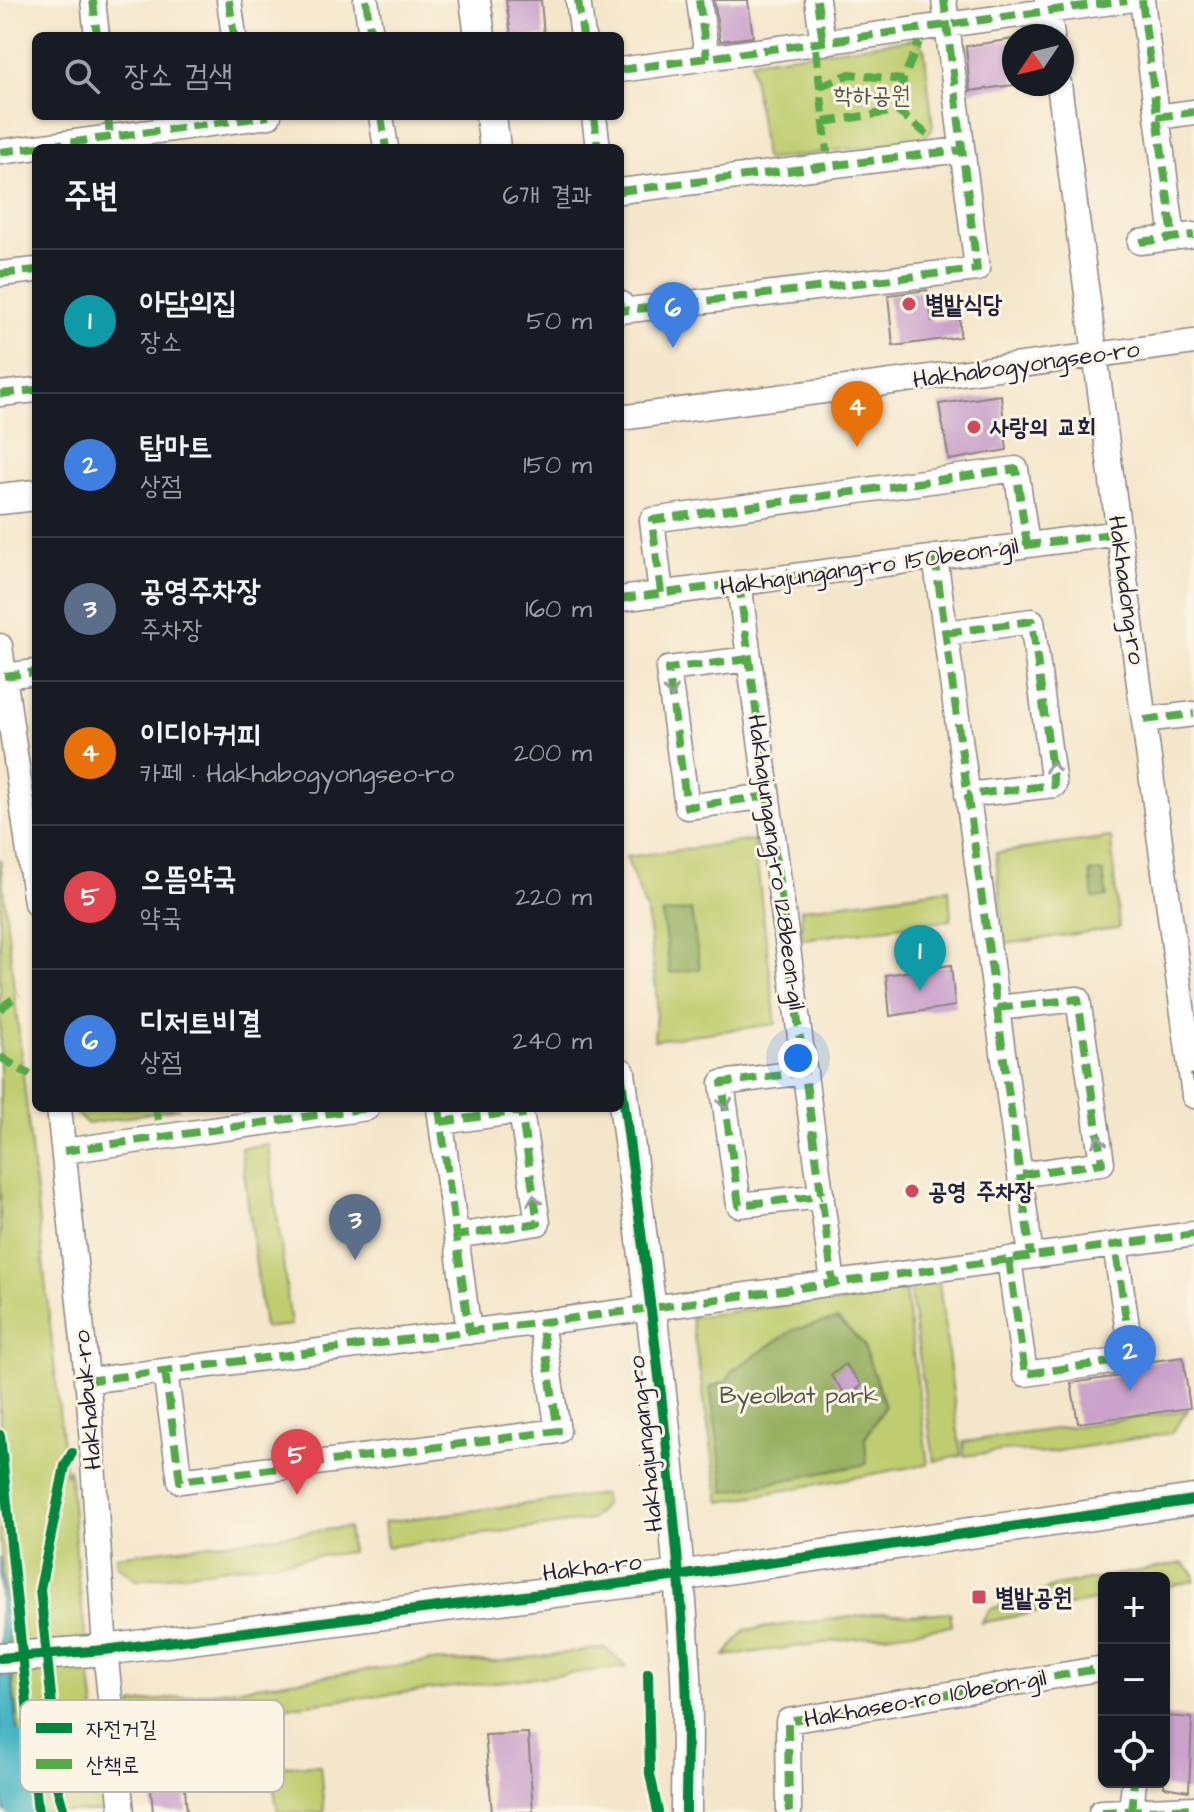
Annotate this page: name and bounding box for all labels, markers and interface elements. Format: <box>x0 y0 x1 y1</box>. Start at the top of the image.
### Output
north arrow <box>1002 24 1074 96</box>
search box <box>32 32 624 120</box>
icon: search <box>60 54 104 98</box>
text: 장소 검색 <box>124 55 233 97</box>
park label: 학하공원 <box>833 79 911 113</box>
text: 주변 <box>64 172 119 220</box>
text: 6개 결과 <box>503 178 592 214</box>
text: 아담의집 <box>140 282 237 324</box>
pin: 6 <box>647 282 699 348</box>
place label: 별밭식당 <box>925 288 1003 322</box>
marker: 별밭식당 <box>900 295 918 313</box>
text: 1 <box>88 303 92 339</box>
text: 50 m <box>527 303 592 339</box>
text: 장소 <box>140 324 182 360</box>
street label: Hakhabogyongseo-ro <box>911 332 1142 399</box>
pin: 4 <box>831 381 883 447</box>
place label: 사랑의 교회 <box>989 411 1096 445</box>
marker: 사랑의 교회 <box>965 418 983 436</box>
text: 탑마트 <box>140 426 212 468</box>
text: 2 <box>83 447 97 483</box>
text: 150 m <box>523 447 592 483</box>
text: 상점 <box>140 468 182 504</box>
street label: Hakhadong-ro <box>1098 514 1153 667</box>
street label: Hakhajungang-ro 150beon-gil <box>718 529 1021 606</box>
text: 공영주차장 <box>140 570 261 612</box>
text: 3 <box>83 591 97 627</box>
text: 160 m <box>525 591 592 627</box>
text: 주차장 <box>140 612 203 648</box>
one-way arrow <box>662 685 679 699</box>
street label: Hakhajungang-ro 128beon-gil <box>737 712 814 1012</box>
text: 이디아커피 <box>140 714 261 756</box>
text: 4 <box>81 735 99 771</box>
text: 200 m <box>514 735 592 771</box>
text: 카페 · Hakhabogyongseo-ro <box>140 756 454 792</box>
one-way arrow <box>1044 760 1061 774</box>
text: 으뜸약국 <box>140 858 237 900</box>
text: 5 <box>81 879 99 915</box>
text: 220 m <box>515 879 592 915</box>
text: 약국 <box>140 900 182 936</box>
pin: 1 <box>894 925 946 991</box>
text: 디저트비결 <box>140 1002 261 1044</box>
text: 6 <box>82 1023 98 1059</box>
text: 240 m <box>512 1023 592 1059</box>
your location <box>778 1038 818 1078</box>
text: 상점 <box>140 1044 182 1080</box>
one-way arrow <box>716 1098 733 1111</box>
one-way arrow <box>1091 1134 1108 1148</box>
place label: 공영 주차장 <box>928 1175 1035 1209</box>
marker: 공영 주차장 <box>903 1182 921 1200</box>
pin: 3 <box>329 1194 381 1260</box>
one-way arrow <box>527 1194 544 1207</box>
pin: 2 <box>1104 1325 1156 1391</box>
street label: Hakhabuk-ro <box>65 1328 111 1471</box>
street label: Hakhajungang-ro <box>620 1353 673 1534</box>
park label: Byeolbat park <box>719 1379 879 1414</box>
pin: 5 <box>271 1429 323 1495</box>
street label: Hakha-ro <box>541 1545 644 1591</box>
map controls <box>1098 1572 1170 1788</box>
button: + <box>1098 1572 1170 1644</box>
place label: 별밭공원 <box>995 1581 1072 1615</box>
marker: 별밭공원 <box>970 1588 988 1606</box>
button: − <box>1098 1644 1170 1716</box>
street label: Hakhaseo-ro 10beon-gil <box>801 1661 1049 1738</box>
legend <box>20 1700 284 1792</box>
text: 자전거길 <box>86 1714 157 1745</box>
button: locate <box>1098 1716 1170 1788</box>
text: 산책로 <box>86 1750 139 1781</box>

